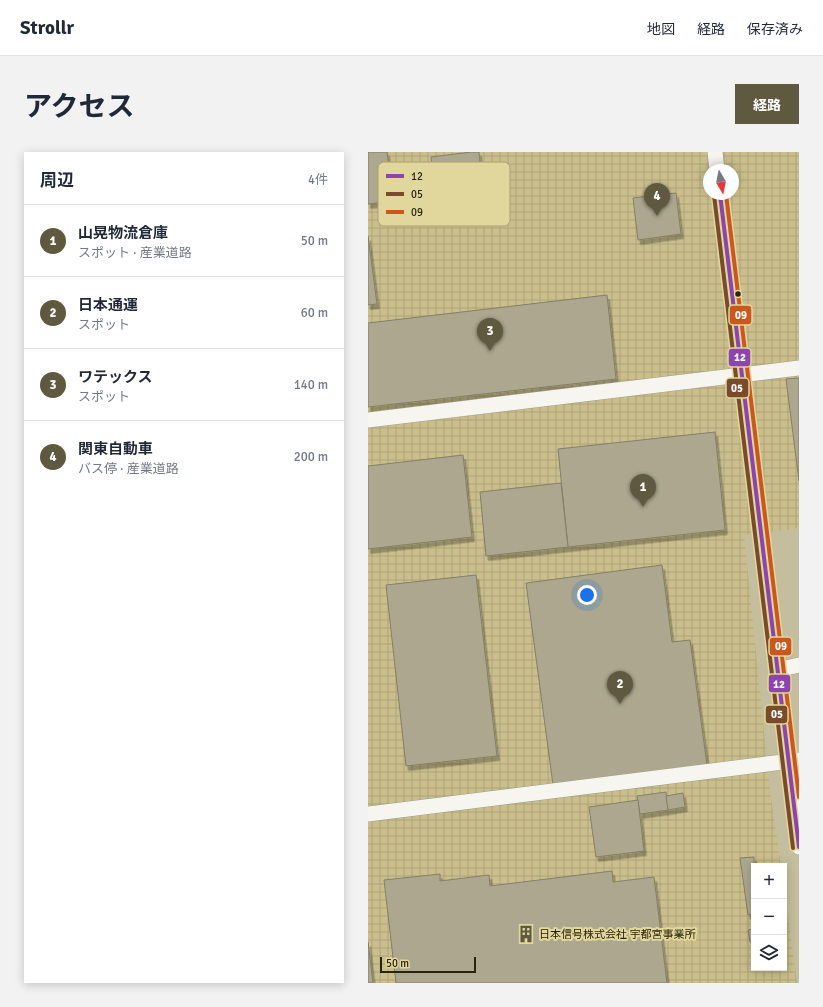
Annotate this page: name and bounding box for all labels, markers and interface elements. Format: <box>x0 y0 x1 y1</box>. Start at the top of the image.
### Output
text: Strollr <box>20 16 74 40</box>
text: 地図 <box>647 21 675 38</box>
text: 経路 <box>697 21 725 38</box>
text: 保存済み <box>747 21 803 38</box>
button: 経路 <box>735 84 799 124</box>
text: アクセス <box>24 90 135 124</box>
legend <box>378 162 510 226</box>
north arrow <box>703 164 739 200</box>
text: 周辺 <box>40 170 74 191</box>
text: 12 <box>411 170 423 183</box>
text: 4件 <box>308 172 328 188</box>
pin: 4 <box>644 183 670 216</box>
text: 05 <box>411 188 423 201</box>
text: 09 <box>411 206 423 219</box>
text: 山晃物流倉庫 <box>78 224 168 242</box>
text: 1 <box>49 233 57 249</box>
text: 50 m <box>301 233 328 249</box>
text: スポット · 産業道路 <box>78 245 192 261</box>
unlabelled marker <box>733 289 743 299</box>
text: 日本通運 <box>78 296 138 314</box>
text: 2 <box>49 305 57 321</box>
text: 60 m <box>301 305 328 321</box>
line badge: 09 <box>729 305 752 325</box>
text: 09 <box>735 309 747 322</box>
text: スポット <box>78 317 130 333</box>
pin: 3 <box>477 318 503 351</box>
line badge: 12 <box>728 348 751 367</box>
text: 12 <box>734 351 746 364</box>
text: ワテックス <box>78 368 153 386</box>
text: 3 <box>49 377 57 393</box>
text: 140 m <box>294 377 328 393</box>
line badge: 05 <box>726 378 749 398</box>
text: 05 <box>731 382 743 395</box>
text: スポット <box>78 389 130 405</box>
text: 関東自動車 <box>78 440 153 458</box>
text: 4 <box>49 449 57 465</box>
text: 200 m <box>294 449 328 465</box>
text: バス停 · 産業道路 <box>78 461 179 477</box>
pin: 1 <box>630 474 656 507</box>
your location <box>577 585 597 605</box>
line badge: 09 <box>769 637 792 656</box>
text: 09 <box>775 640 787 653</box>
pin: 2 <box>607 671 633 704</box>
line badge: 12 <box>768 674 791 693</box>
text: 12 <box>773 678 785 691</box>
line badge: 05 <box>765 705 788 724</box>
text: 05 <box>771 708 783 721</box>
map controls <box>751 863 787 971</box>
button: + <box>751 863 787 899</box>
button: − <box>751 899 787 935</box>
building icon: 日本信号株式会社 宇都宮事業所 <box>516 924 536 944</box>
place label: 日本信号株式会社 宇都宮事業所 <box>539 928 696 941</box>
button: layers <box>751 935 787 971</box>
scale bar <box>380 955 476 974</box>
text: 50 m <box>386 957 409 970</box>

